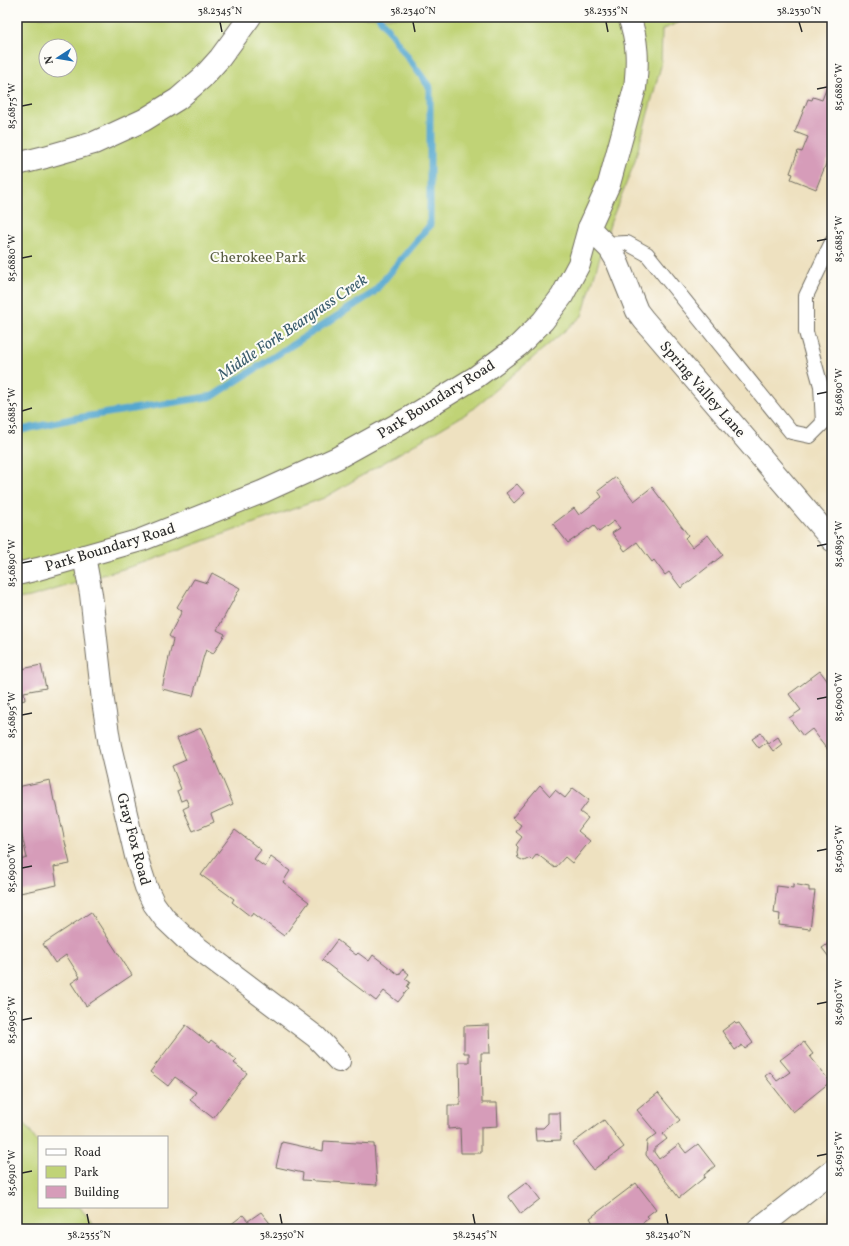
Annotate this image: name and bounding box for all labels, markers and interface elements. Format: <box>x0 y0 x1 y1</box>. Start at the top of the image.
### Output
text: 38.2345°N <box>198 4 243 18</box>
text: 38.2340°N <box>390 4 436 18</box>
text: 38.2335°N <box>584 4 628 18</box>
text: 38.2330°N <box>777 4 822 18</box>
north arrow <box>38 38 78 78</box>
text: N <box>42 54 58 65</box>
text: 85.6880°W <box>832 63 846 111</box>
text: 85.6875°W <box>5 83 19 129</box>
text: 85.6885°W <box>832 216 846 262</box>
text: 85.6880°W <box>5 234 19 282</box>
park label: Cherokee Park <box>210 248 306 269</box>
water label: Middle Fork Beargrass Creek <box>213 269 373 387</box>
street label: Spring Valley Lane <box>654 337 750 443</box>
street label: Park Boundary Road <box>374 356 500 445</box>
text: 85.6890°W <box>832 368 846 416</box>
text: 85.6885°W <box>5 388 19 434</box>
street label: Park Boundary Road <box>43 519 178 578</box>
text: 85.6895°W <box>832 521 846 567</box>
text: 85.6890°W <box>5 539 19 587</box>
text: 85.6900°W <box>832 673 846 721</box>
text: 85.6895°W <box>5 692 19 738</box>
street label: Gray Fox Road <box>110 791 155 888</box>
text: 85.6905°W <box>832 825 846 873</box>
text: 85.6900°W <box>5 844 19 892</box>
text: 85.6910°W <box>832 979 846 1025</box>
text: 85.6905°W <box>5 996 19 1044</box>
text: 85.6915°W <box>832 1131 846 1177</box>
legend <box>38 1136 168 1208</box>
text: Road <box>74 1145 101 1161</box>
text: 85.6910°W <box>5 1150 19 1196</box>
text: Park <box>74 1165 99 1181</box>
text: Building <box>74 1185 119 1201</box>
text: 38.2355°N <box>67 1228 111 1242</box>
text: 38.2350°N <box>260 1228 305 1242</box>
text: 38.2345°N <box>453 1228 498 1242</box>
text: 38.2340°N <box>645 1228 691 1242</box>

